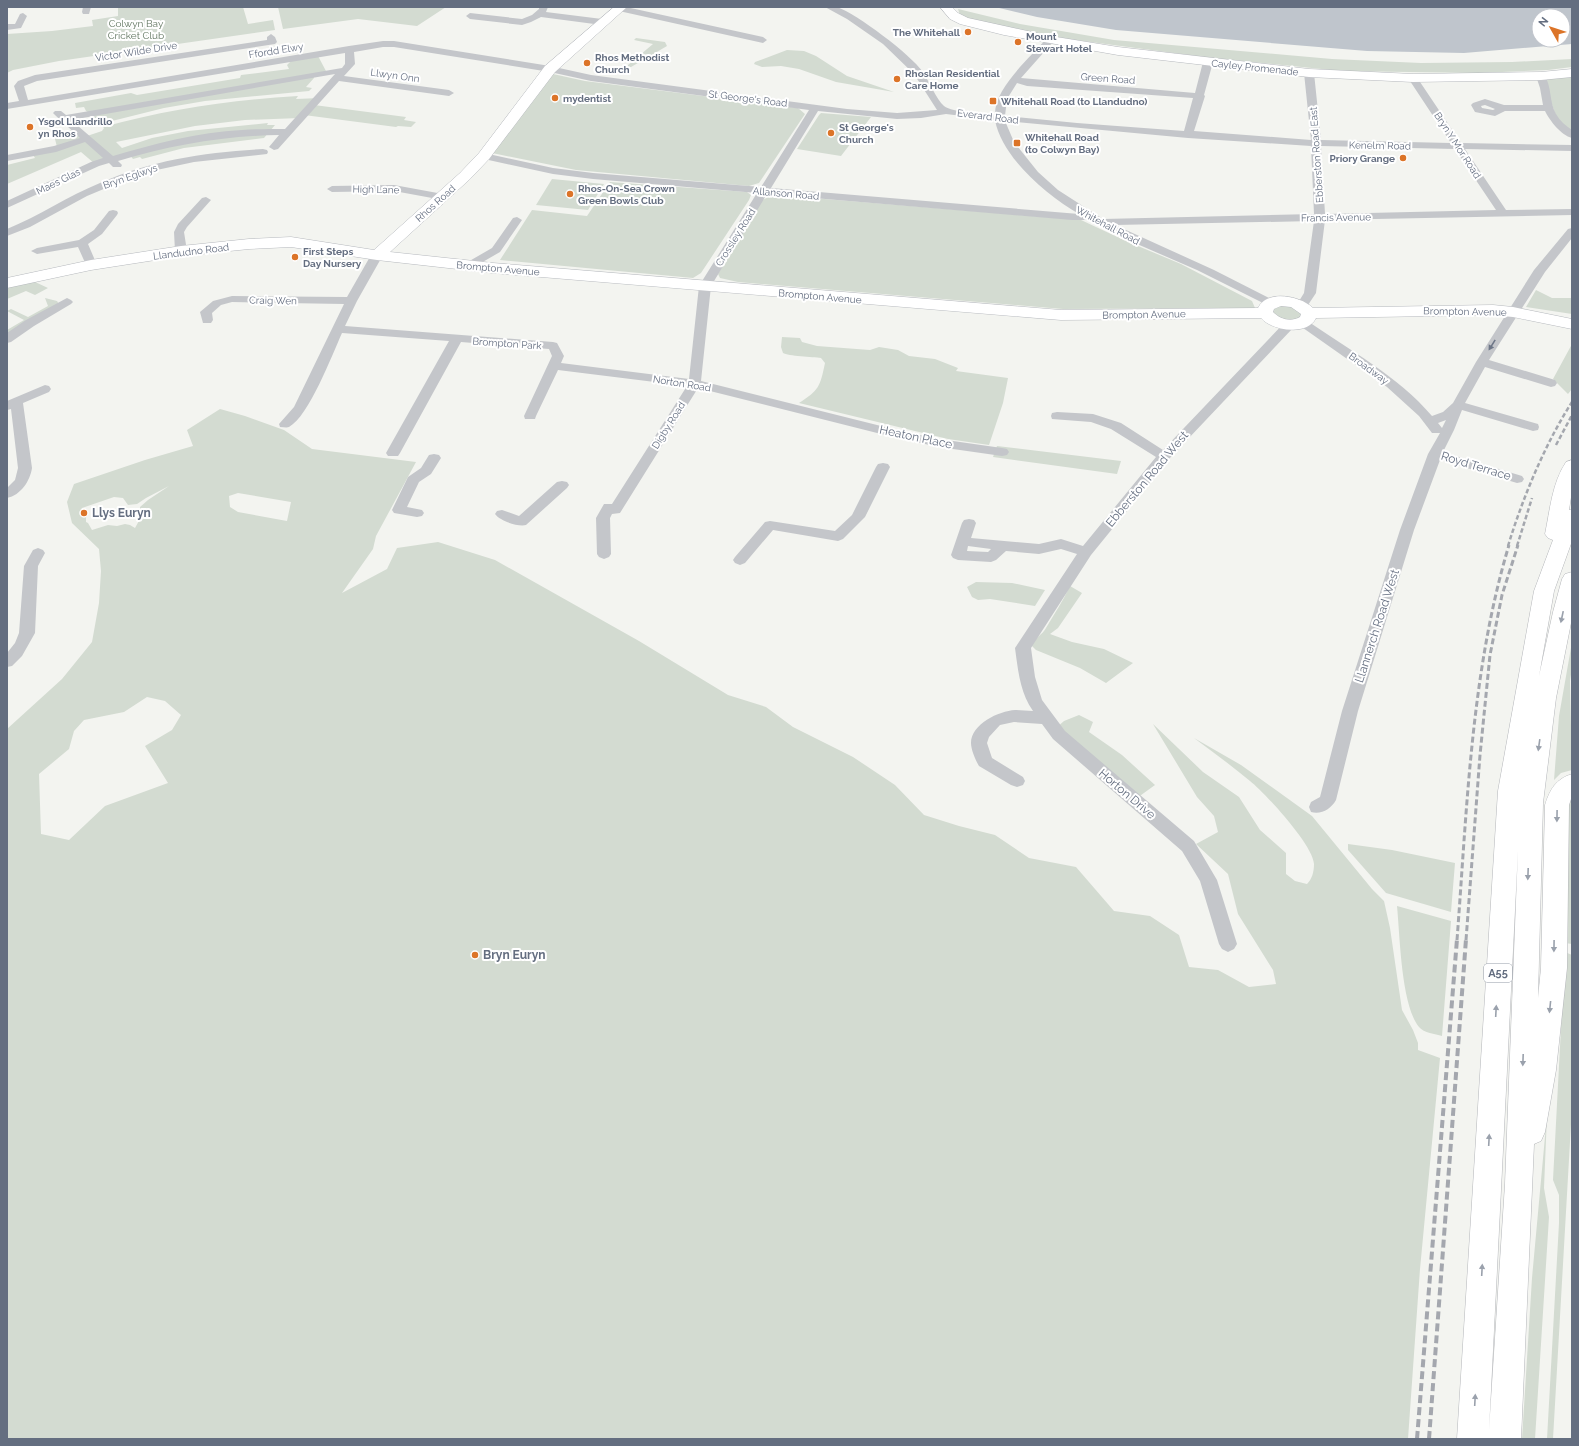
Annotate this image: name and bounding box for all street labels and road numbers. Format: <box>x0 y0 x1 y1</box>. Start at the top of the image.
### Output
street label: Victor Wilde Drive <box>94 40 178 63</box>
street label: Ffordd Elwy <box>248 41 305 60</box>
street label: Cayley Promenade <box>1211 57 1299 78</box>
street label: Llwyn Onn <box>370 67 420 84</box>
street label: Green Road <box>1080 71 1136 86</box>
street label: St George's Road <box>708 88 788 109</box>
street label: Ebberston Road East <box>1308 106 1325 203</box>
street label: Everard Road <box>957 107 1019 126</box>
street label: Bryn Y Mor Road <box>1432 110 1483 180</box>
street label: Kenelm Road <box>1349 139 1411 152</box>
street label: Bryn Eglwys <box>101 162 159 191</box>
street label: Maes Glas <box>34 166 82 197</box>
street label: Rhos Road <box>413 183 457 224</box>
street label: High Lane <box>352 184 400 195</box>
street label: Allanson Road <box>752 185 820 202</box>
street label: Whitehall Road <box>1074 204 1141 247</box>
street label: Crossley Road <box>713 206 758 268</box>
street label: Francis Avenue <box>1301 211 1371 224</box>
street label: Llandudno Road <box>152 241 230 262</box>
street label: Brompton Avenue <box>456 259 540 278</box>
street label: Brompton Avenue <box>778 287 862 306</box>
street label: Craig Wen <box>249 295 297 306</box>
street label: Brompton Avenue <box>1423 305 1507 318</box>
street label: Brompton Avenue <box>1102 308 1186 321</box>
street label: Brompton Park <box>472 336 543 351</box>
street label: Broadway <box>1347 350 1391 387</box>
street label: Norton Road <box>652 373 712 394</box>
street label: Digby Road <box>650 400 687 451</box>
street label: Heaton Place <box>878 422 954 452</box>
street label: Ebberston Road West <box>1103 428 1191 530</box>
street label: Royd Terrace <box>1439 449 1513 483</box>
street label: Llannerch Road West <box>1352 567 1402 685</box>
street label: Horton Drive <box>1096 766 1158 822</box>
road number: A55 <box>1484 964 1512 982</box>

